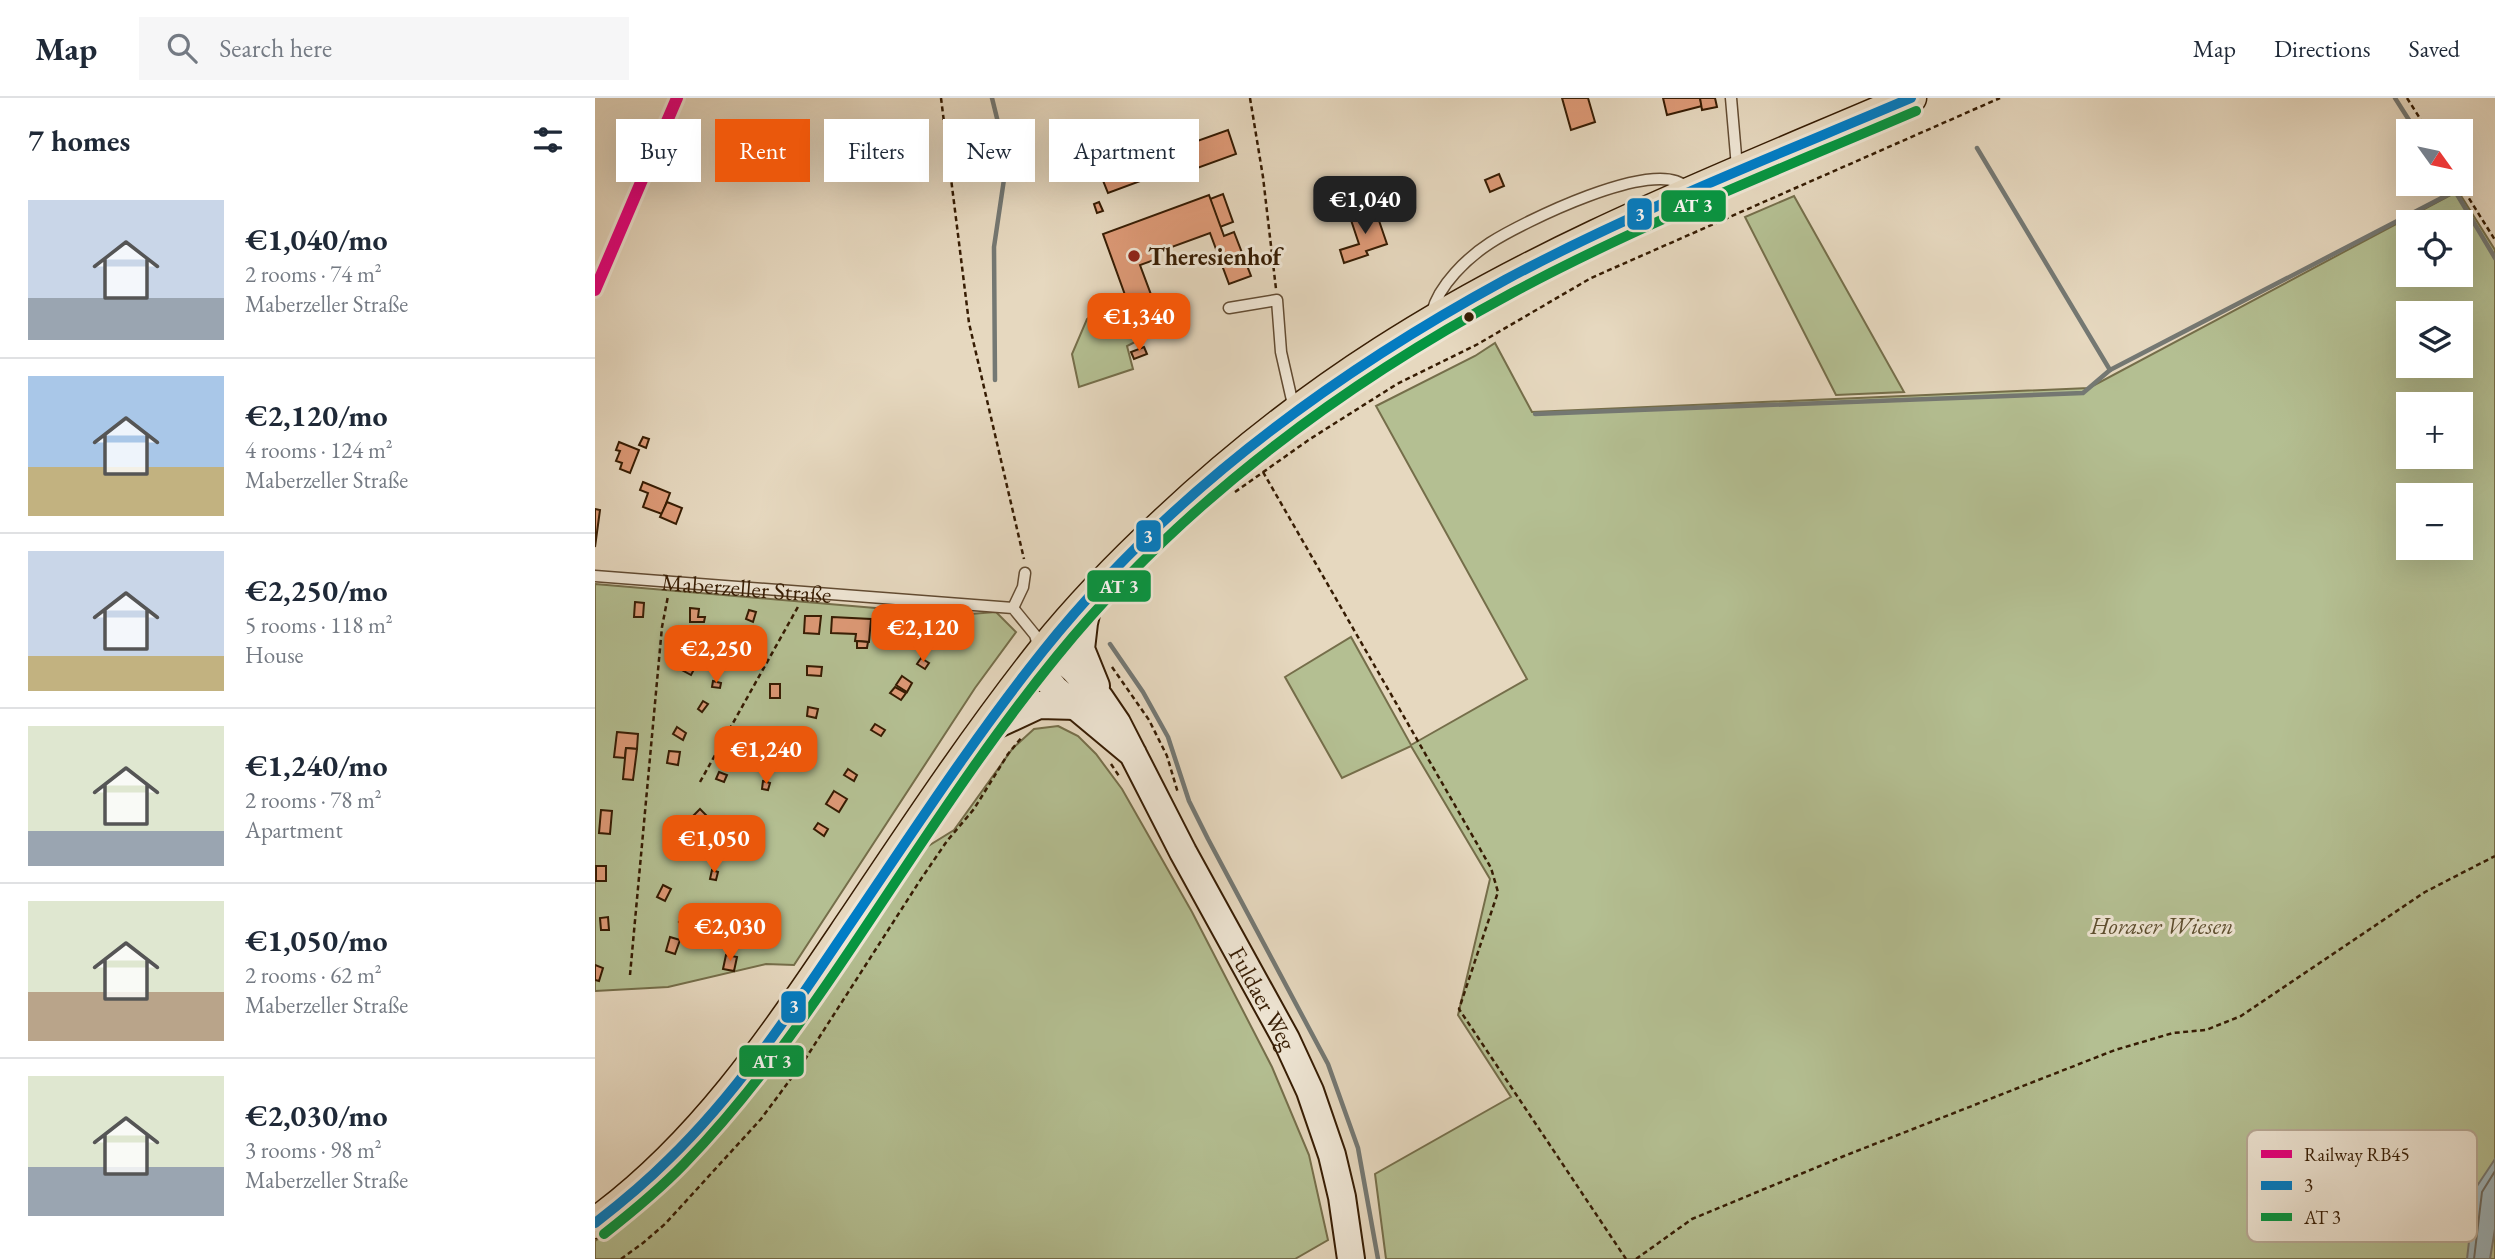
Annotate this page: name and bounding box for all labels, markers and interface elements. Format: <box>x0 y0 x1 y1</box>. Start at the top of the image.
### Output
search box <box>139 17 629 80</box>
text: Map <box>35 27 97 70</box>
icon: search <box>163 29 201 67</box>
text: Search here <box>219 31 332 65</box>
text: Map <box>2193 33 2236 64</box>
text: Directions <box>2274 33 2371 64</box>
text: Saved <box>2409 33 2460 64</box>
chip: Buy <box>616 119 701 182</box>
chip: Rent <box>715 119 810 182</box>
chip: Filters <box>824 119 929 182</box>
chip: New <box>943 119 1035 182</box>
chip: Apartment <box>1049 119 1199 182</box>
north arrow <box>2396 119 2473 196</box>
map controls <box>2396 119 2473 560</box>
text: 7 homes <box>28 121 130 160</box>
icon: filters <box>529 121 567 159</box>
pin: €1,040 <box>1308 176 1422 236</box>
text: €1,040 <box>1329 184 1401 214</box>
line badge: AT 3 <box>1660 189 1727 223</box>
text: AT 3 <box>1672 193 1713 218</box>
line badge: 3 <box>1626 197 1653 231</box>
text: 3 <box>1635 202 1645 227</box>
button: locate <box>2396 210 2473 287</box>
text: €1,040/mo <box>245 220 388 259</box>
icon: home <box>84 228 168 312</box>
place label: Theresienhof <box>1148 241 1285 272</box>
marker: Theresienhof <box>1126 248 1142 264</box>
text: 2 rooms · 74 m² <box>245 259 382 289</box>
text: Maberzeller Straße <box>245 289 408 319</box>
pin: €1,340 <box>1082 294 1196 353</box>
text: €1,340 <box>1103 301 1175 331</box>
button: layers <box>2396 301 2473 378</box>
unlabelled marker <box>1462 310 1476 324</box>
button: + <box>2396 392 2473 469</box>
text: €2,120/mo <box>245 396 388 435</box>
icon: home <box>84 404 168 488</box>
text: 4 rooms · 124 m² <box>245 435 393 465</box>
text: Maberzeller Straße <box>245 465 408 495</box>
button: − <box>2396 483 2473 560</box>
line badge: 3 <box>1135 519 1162 553</box>
text: 3 <box>1143 524 1153 549</box>
street label: Maberzeller Straße <box>660 566 833 610</box>
line badge: AT 3 <box>1086 569 1152 603</box>
text: €2,250/mo <box>245 571 388 610</box>
text: AT 3 <box>1098 574 1139 599</box>
icon: home <box>84 579 168 663</box>
pin: €2,120 <box>866 604 980 664</box>
text: 5 rooms · 118 m² <box>245 610 393 640</box>
text: €2,120 <box>887 612 959 642</box>
pin: €2,250 <box>659 626 773 685</box>
text: €2,250 <box>680 633 752 663</box>
text: House <box>245 640 304 670</box>
pin: €1,240 <box>709 726 823 786</box>
text: €1,240 <box>730 734 802 764</box>
text: €1,240/mo <box>245 746 388 785</box>
icon: home <box>84 754 168 838</box>
text: 2 rooms · 78 m² <box>245 785 382 815</box>
text: Apartment <box>245 815 343 845</box>
pin: €1,050 <box>657 816 771 875</box>
text: €1,050 <box>678 823 750 853</box>
pin: €2,030 <box>673 904 787 963</box>
park label: Horaser Wiesen <box>2090 910 2234 941</box>
text: €2,030 <box>694 911 766 941</box>
text: €1,050/mo <box>245 921 388 960</box>
icon: home <box>84 929 168 1013</box>
street label: Fuldaer Weg <box>1222 941 1305 1055</box>
text: 2 rooms · 62 m² <box>245 960 382 990</box>
text: Maberzeller Straße <box>245 990 408 1020</box>
line badge: 3 <box>780 990 807 1024</box>
text: 3 <box>789 994 799 1019</box>
line badge: AT 3 <box>738 1044 805 1078</box>
text: AT 3 <box>751 1049 792 1074</box>
text: €2,030/mo <box>245 1096 388 1135</box>
icon: home <box>84 1104 168 1188</box>
legend <box>2247 1130 2477 1242</box>
text: 3 rooms · 98 m² <box>245 1135 382 1165</box>
text: Railway RB45 <box>2304 1142 2410 1167</box>
text: Maberzeller Straße <box>245 1165 408 1195</box>
text: 3 <box>2304 1173 2313 1198</box>
text: AT 3 <box>2303 1205 2341 1230</box>

